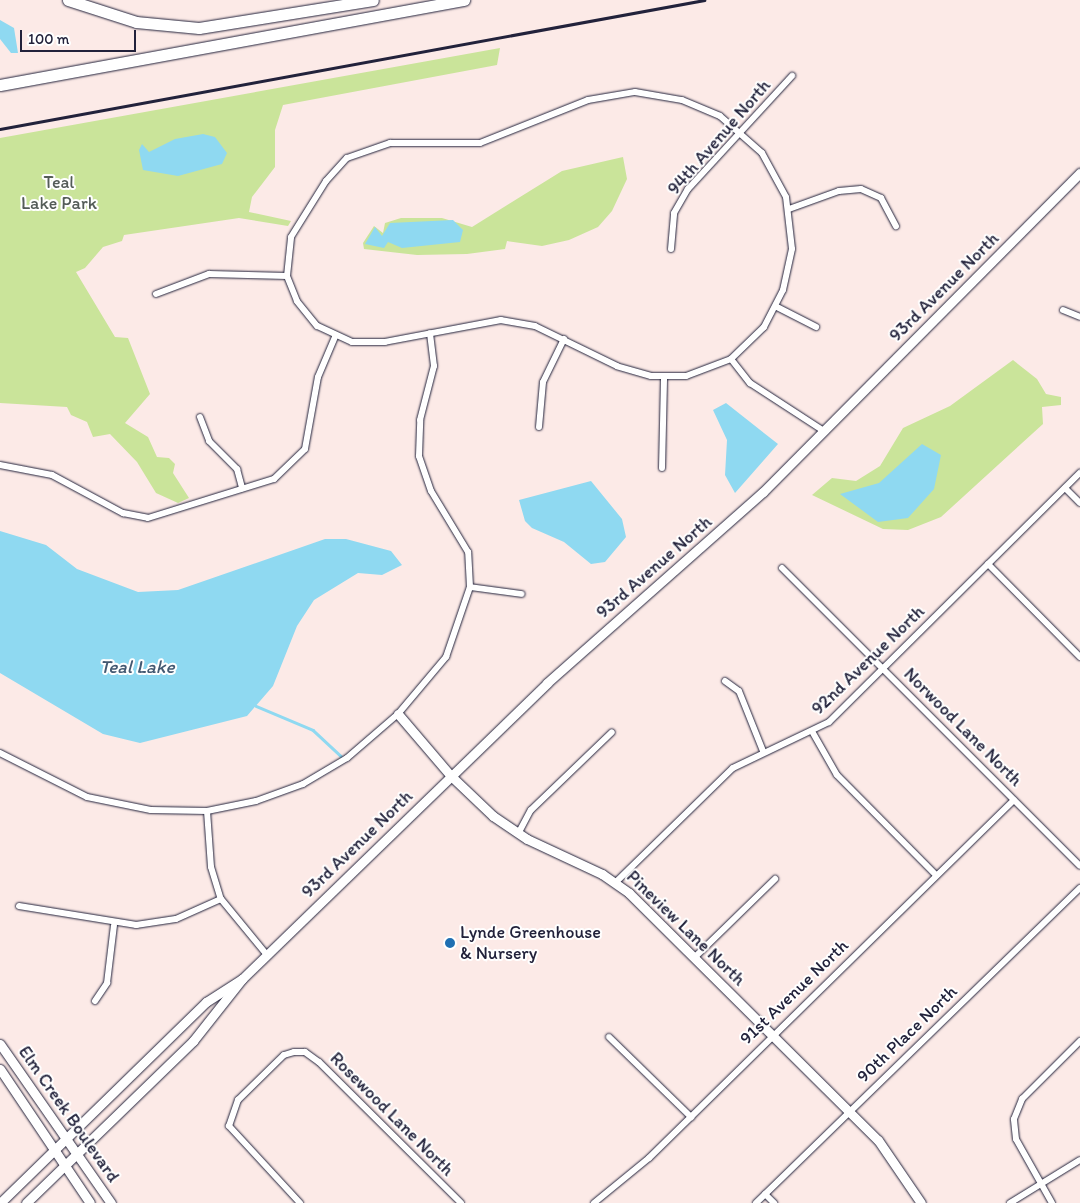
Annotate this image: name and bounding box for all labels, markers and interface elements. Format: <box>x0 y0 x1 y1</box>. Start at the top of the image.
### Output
scale bar <box>22 20 139 52</box>
text: 100 m <box>28 30 69 48</box>
street label: 94th Avenue North <box>663 75 775 199</box>
park label: Teal Lake Park <box>21 172 97 214</box>
street label: 93rd Avenue North <box>885 228 1003 346</box>
street label: 93rd Avenue North <box>592 511 716 623</box>
street label: 92nd Avenue North <box>807 601 929 719</box>
water label: Teal Lake <box>99 656 175 678</box>
street label: Norwood Lane North <box>899 663 1027 791</box>
street label: 93rd Avenue North <box>297 786 417 902</box>
street label: Pineview Lane North <box>622 866 750 990</box>
place label: Lynde Greenhouse & Nursery <box>460 922 601 964</box>
street label: 91st Avenue North <box>736 935 852 1049</box>
marker: Lynde Greenhouse & Nursery <box>444 937 456 949</box>
street label: 90th Place North <box>852 981 962 1087</box>
street label: Elm Creek Boulevard <box>14 1042 124 1186</box>
street label: Rosewood Lane North <box>325 1047 459 1181</box>

